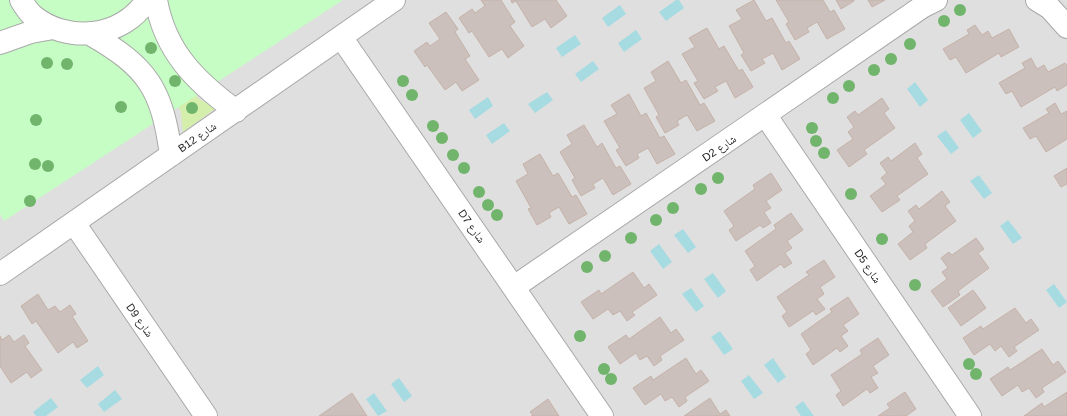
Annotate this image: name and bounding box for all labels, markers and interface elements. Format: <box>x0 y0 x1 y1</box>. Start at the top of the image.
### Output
street label: B12 شارع <box>176 120 219 155</box>
street label: D2 شارع <box>700 132 739 164</box>
street label: D7 شارع <box>455 207 488 246</box>
street label: D5 شارع <box>852 247 884 286</box>
street label: D9 شارع <box>123 301 156 340</box>

